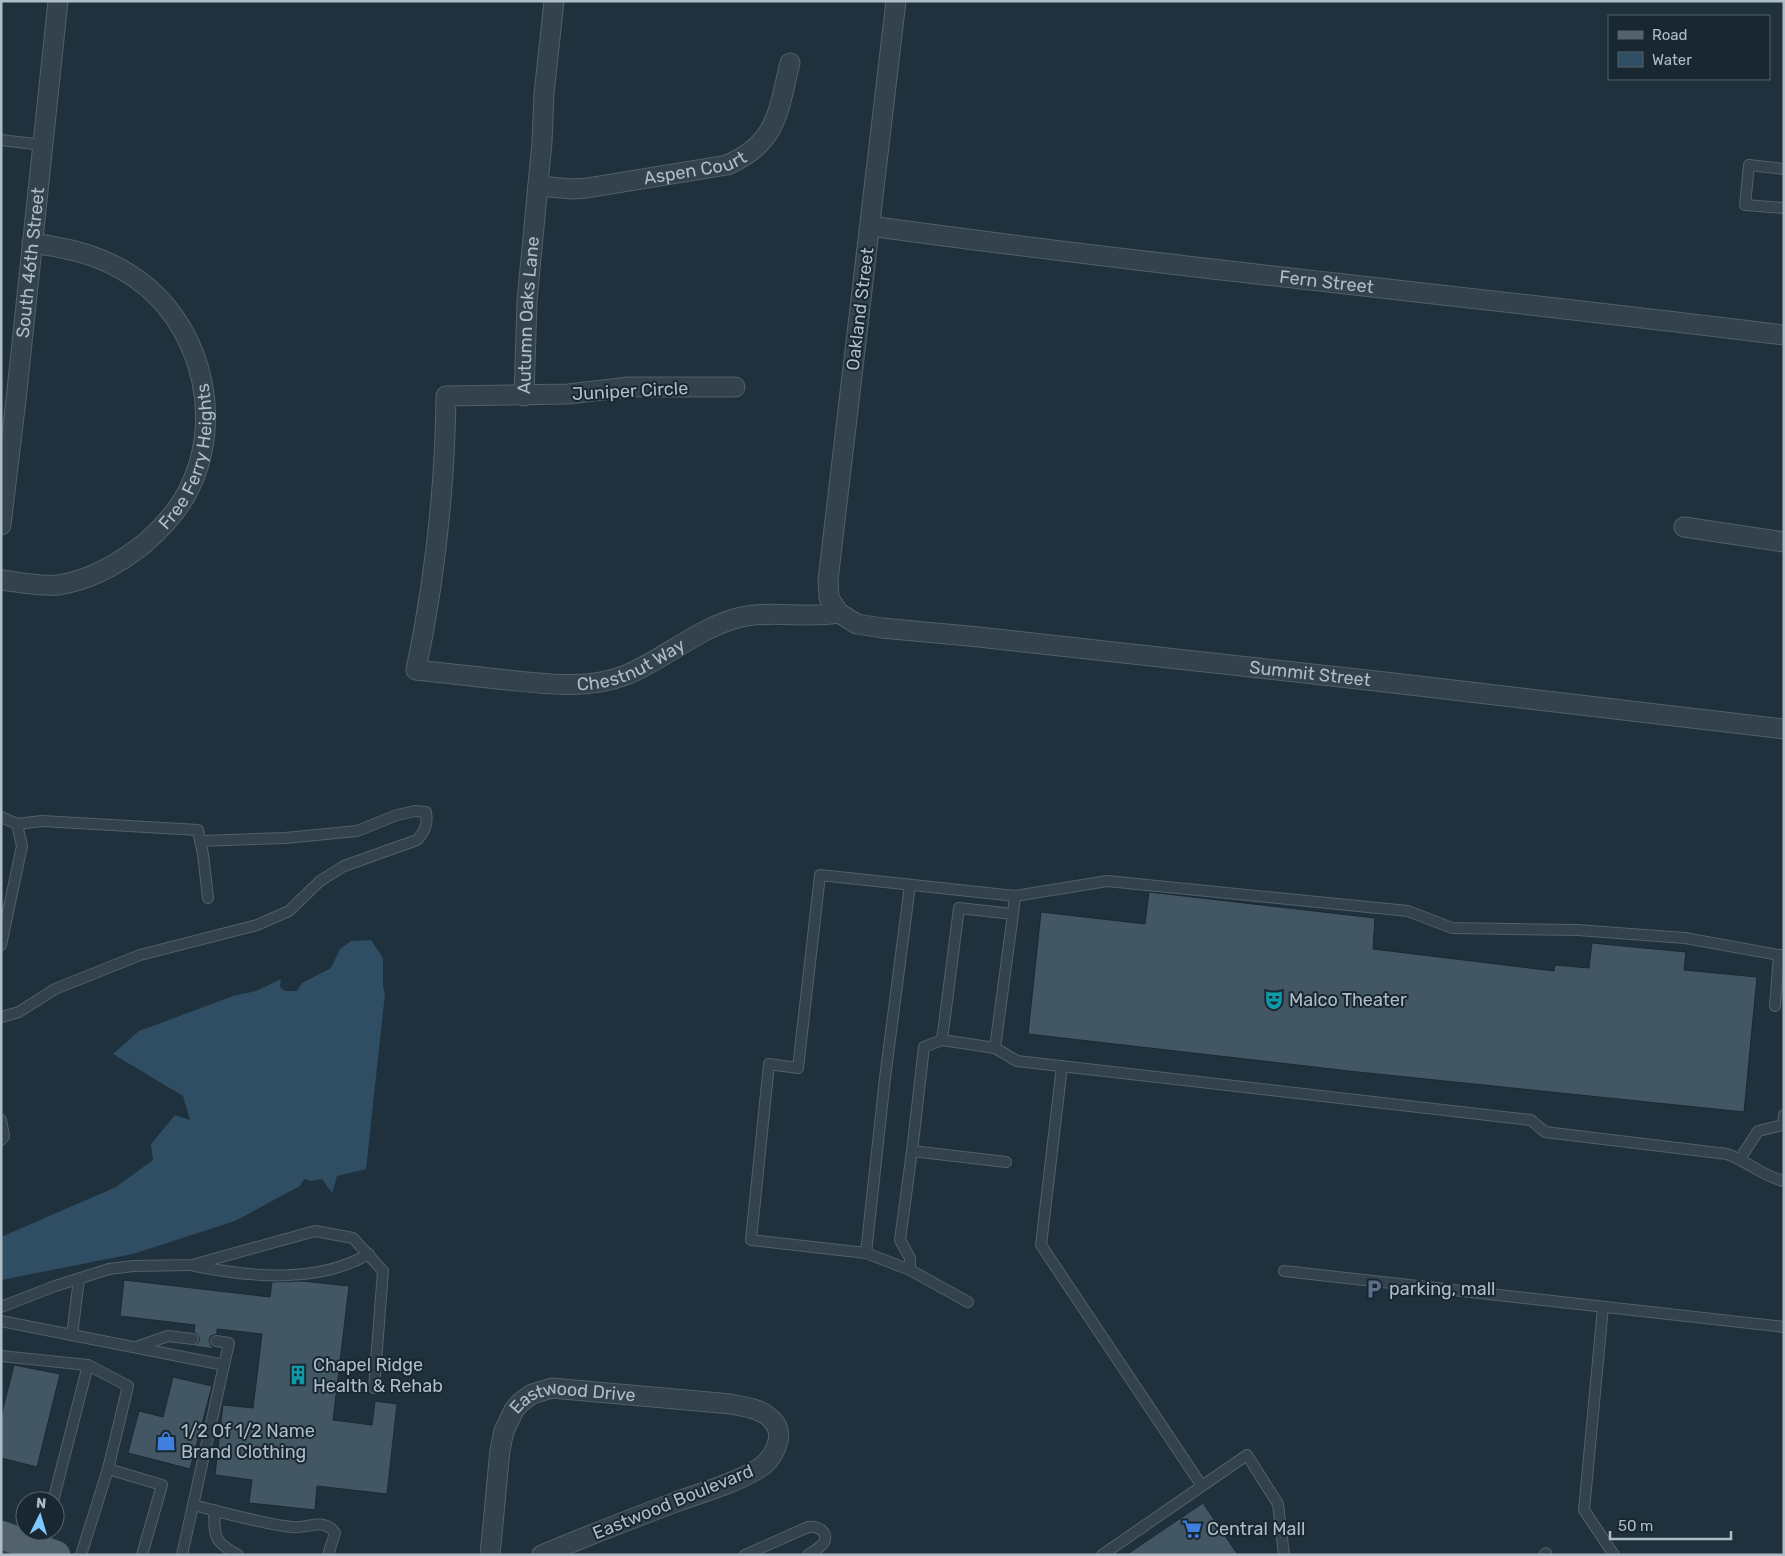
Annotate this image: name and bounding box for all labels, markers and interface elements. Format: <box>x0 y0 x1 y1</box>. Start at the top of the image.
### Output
legend <box>1608 15 1770 80</box>
text: Road <box>1652 26 1688 44</box>
text: Water <box>1652 51 1692 69</box>
street label: Aspen Court <box>642 146 751 190</box>
street label: South 46th Street <box>12 186 49 339</box>
street label: Autumn Oaks Lane <box>513 235 544 394</box>
street label: Oakland Street <box>842 246 878 372</box>
street label: Fern Street <box>1278 266 1375 298</box>
street label: Juniper Circle <box>571 377 689 405</box>
street label: Free Ferry Heights <box>154 382 217 534</box>
street label: Chestnut Way <box>576 634 689 696</box>
street label: Summit Street <box>1248 656 1372 691</box>
theatre icon: Malco Theater <box>1263 989 1285 1011</box>
place label: Malco Theater <box>1289 989 1407 1011</box>
parking icon: parking, mall <box>1363 1278 1385 1300</box>
place label: parking, mall <box>1389 1278 1495 1300</box>
place label: Chapel Ridge Health & Rehab <box>313 1354 443 1397</box>
building icon: Chapel Ridge Health & Rehab <box>287 1364 309 1386</box>
street label: Eastwood Drive <box>505 1376 637 1418</box>
place label: 1/2 Of 1/2 Name Brand Clothing <box>181 1420 315 1463</box>
shop icon: 1/2 Of 1/2 Name Brand Clothing <box>155 1430 177 1452</box>
street label: Eastwood Boulevard <box>589 1460 757 1544</box>
north arrow <box>15 1491 65 1541</box>
text: N <box>35 1495 47 1512</box>
scale bar <box>1610 1508 1731 1540</box>
text: 50 m <box>1618 1517 1653 1535</box>
supermarket icon: Central Mall <box>1181 1518 1203 1540</box>
place label: Central Mall <box>1207 1518 1305 1540</box>

